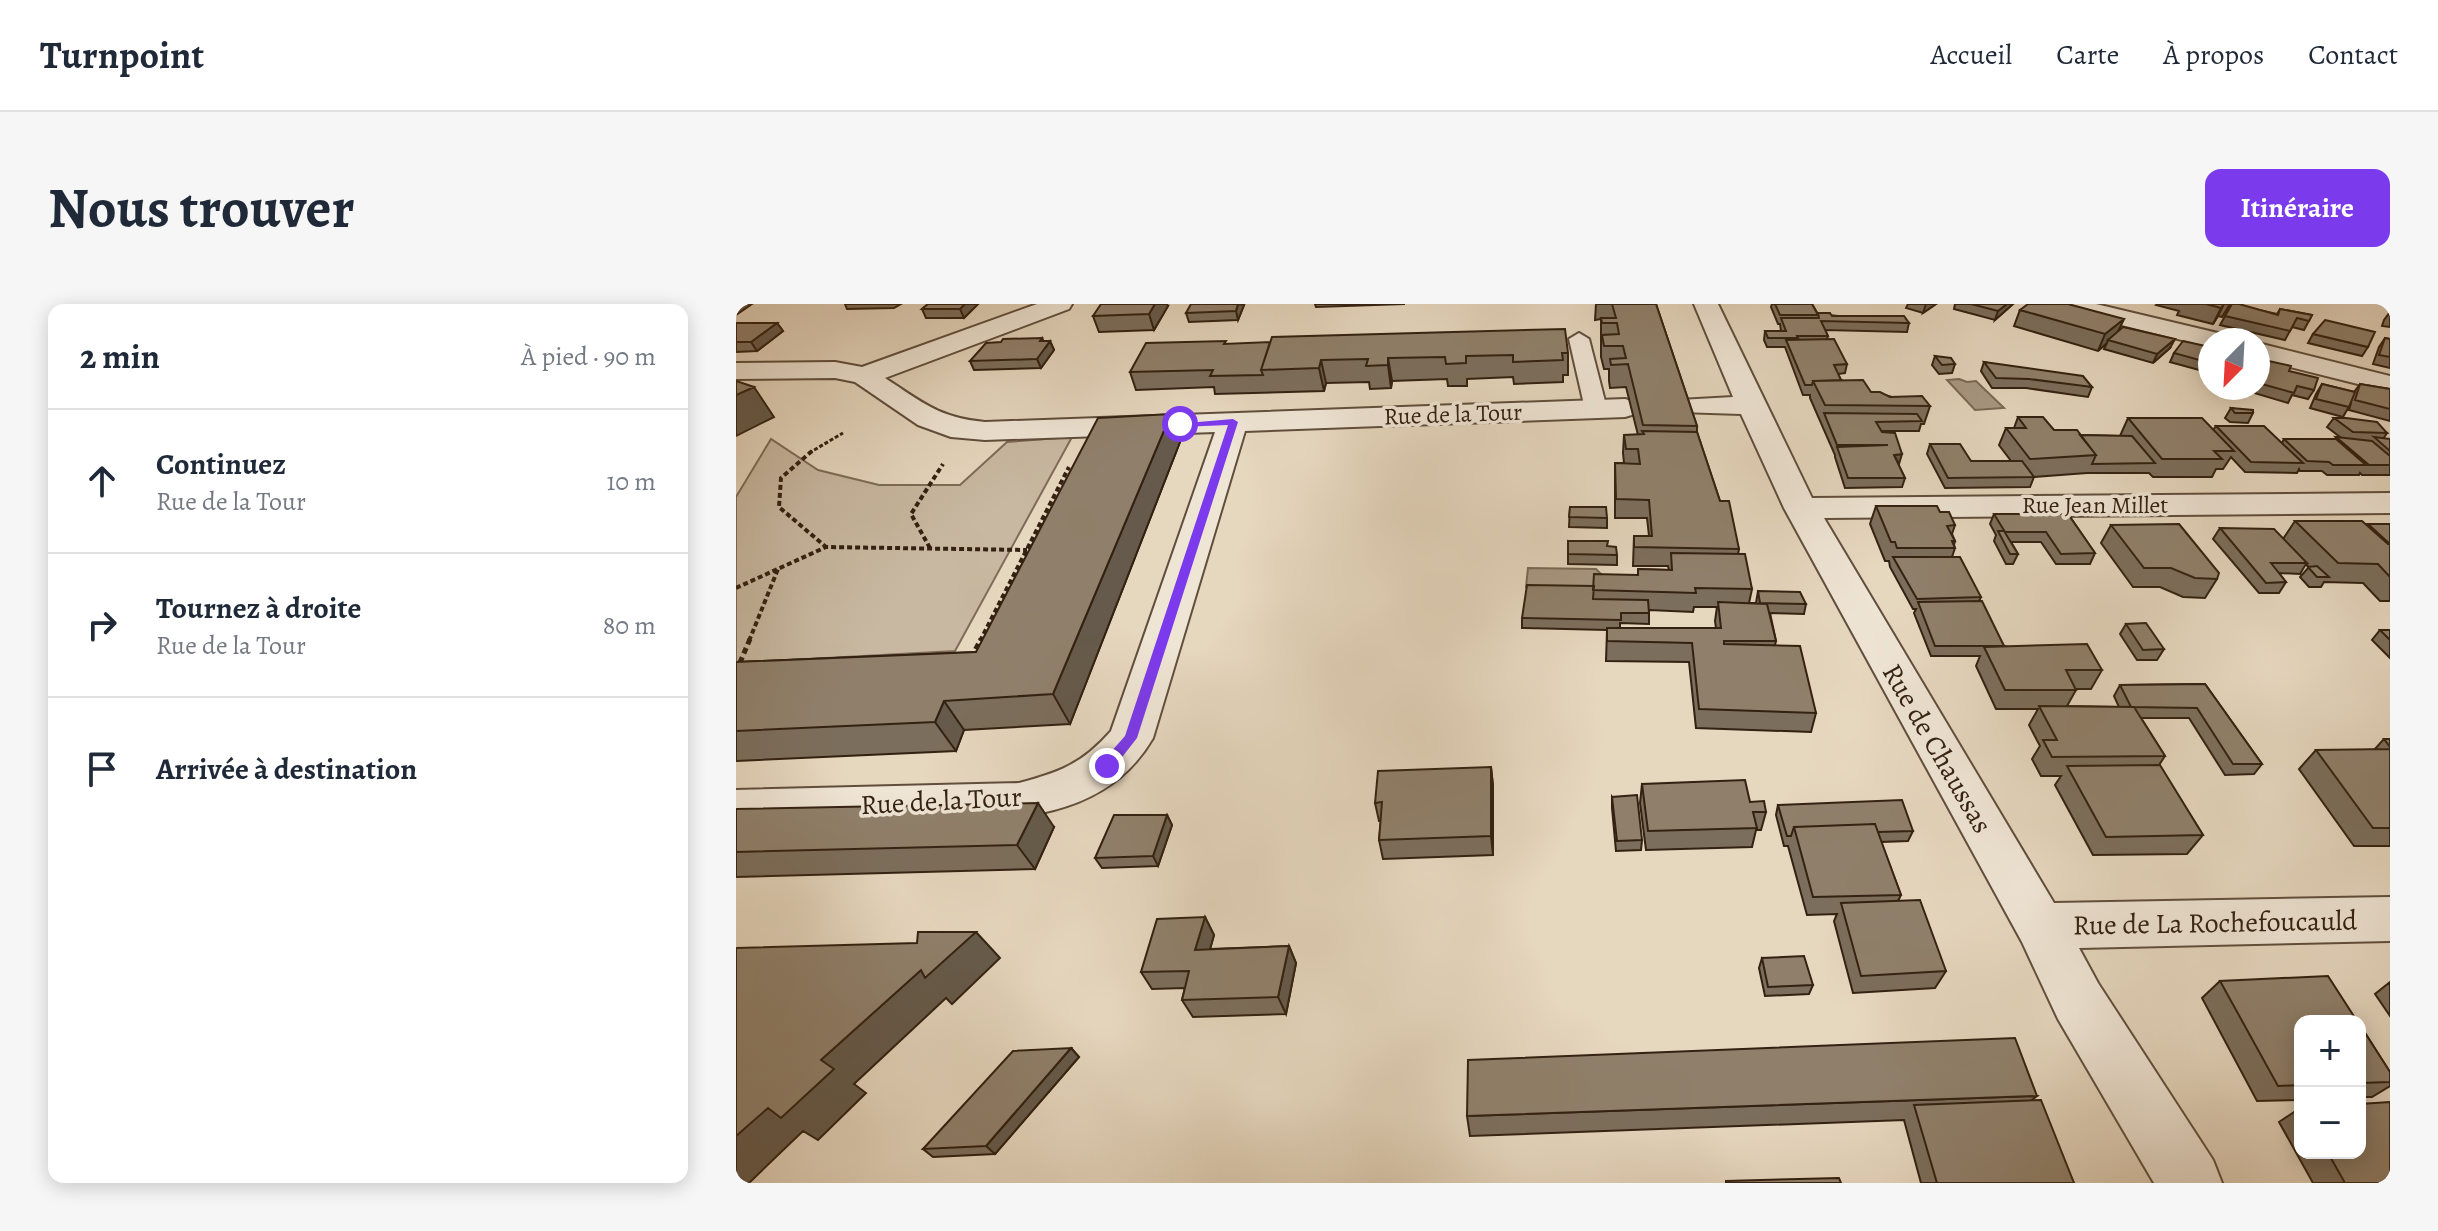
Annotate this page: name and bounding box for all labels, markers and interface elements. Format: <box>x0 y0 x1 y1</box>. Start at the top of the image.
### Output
text: Turnpoint <box>40 29 204 81</box>
text: Accueil <box>1930 36 2012 74</box>
text: Carte <box>2056 36 2119 74</box>
text: À propos <box>2163 36 2264 74</box>
text: Contact <box>2308 36 2398 74</box>
button: Itinéraire <box>2205 169 2390 247</box>
text: Nous trouver <box>48 170 354 246</box>
north arrow <box>2198 328 2270 400</box>
text: 2 min <box>80 333 160 380</box>
text: À pied · 90 m <box>521 339 656 374</box>
street label: Rue de la Tour <box>1383 396 1523 432</box>
route start <box>1162 406 1198 442</box>
text: Continuez <box>156 444 286 484</box>
icon: ahead <box>80 459 124 503</box>
text: 10 m <box>606 464 656 499</box>
text: Rue de la Tour <box>156 484 306 519</box>
street label: Rue Jean Millet <box>2022 489 2168 521</box>
text: Tournez à droite <box>156 588 361 628</box>
icon: right <box>80 603 124 647</box>
text: 80 m <box>603 608 656 643</box>
text: Rue de la Tour <box>156 628 306 663</box>
street label: Rue de Chaussas <box>1873 657 2001 840</box>
icon: arrive <box>80 747 124 791</box>
route end <box>1089 748 1125 784</box>
text: Arrivée à destination <box>156 749 417 789</box>
street label: Rue de la Tour <box>859 778 1023 824</box>
street label: Rue de La Rochefoucauld <box>2072 902 2359 944</box>
map controls <box>2294 1015 2366 1159</box>
button: + <box>2294 1015 2366 1087</box>
button: − <box>2294 1087 2366 1159</box>

